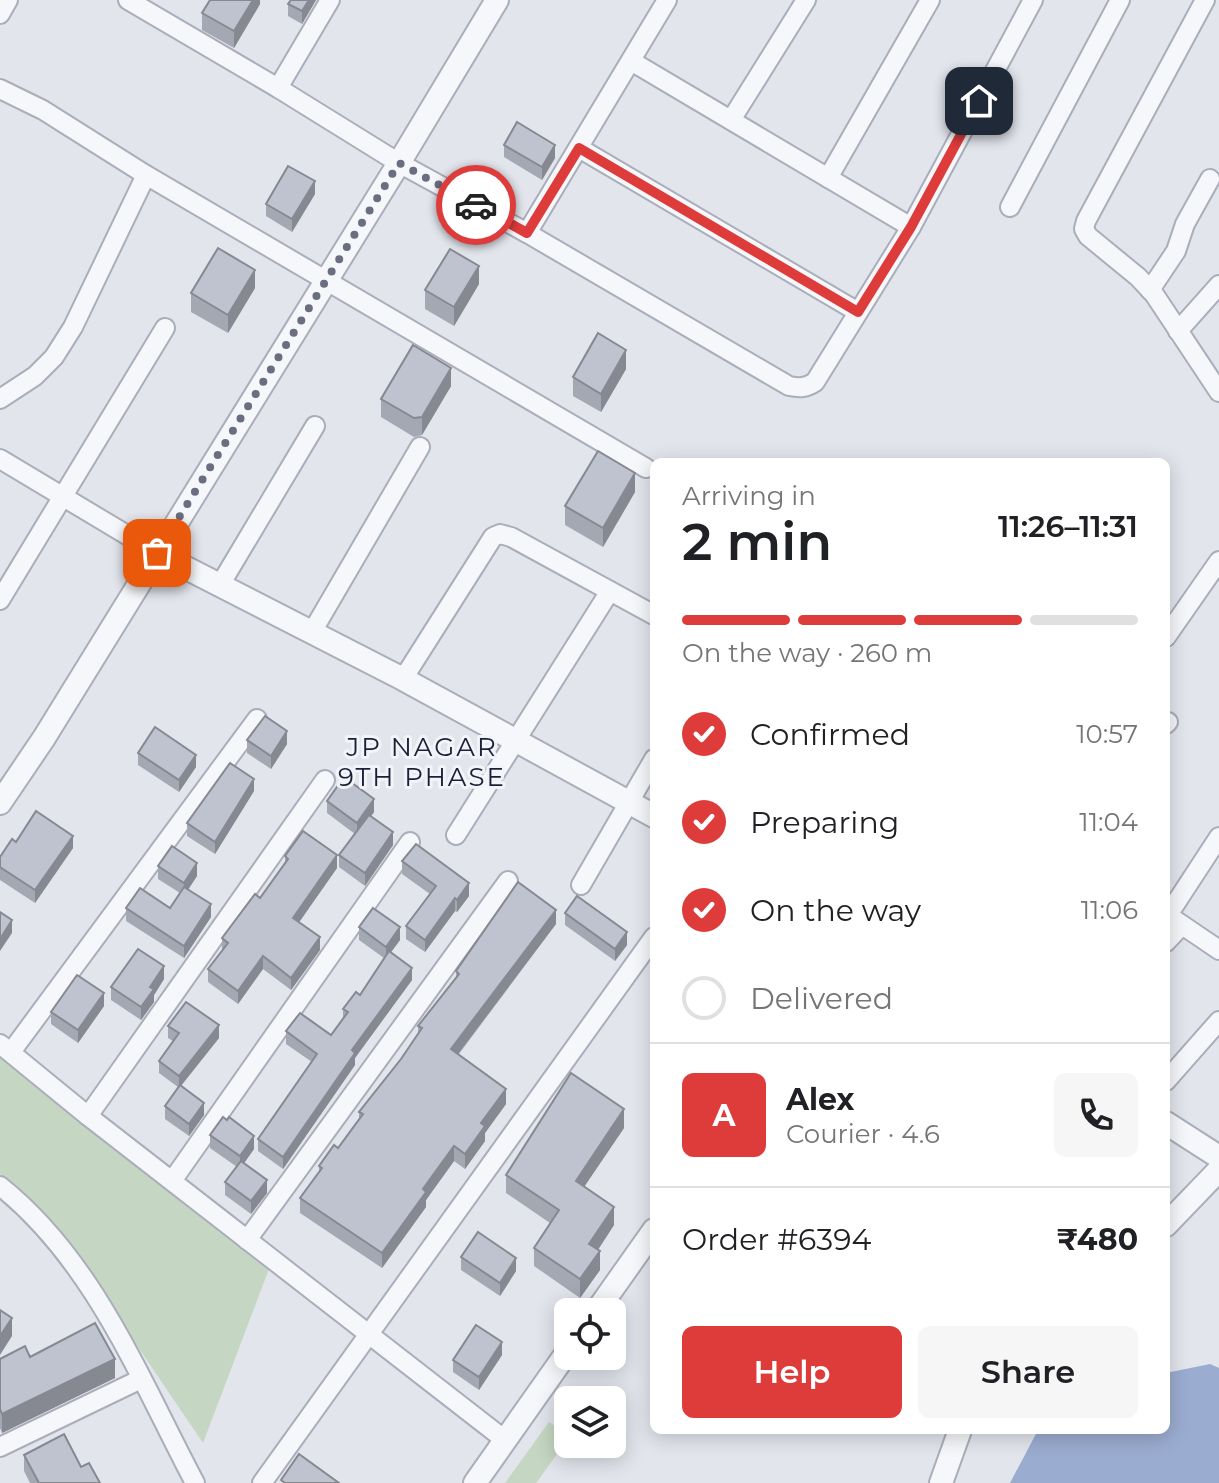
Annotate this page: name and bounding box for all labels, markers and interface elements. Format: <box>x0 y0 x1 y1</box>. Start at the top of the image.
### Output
pin <box>945 67 1013 135</box>
icon: home <box>957 79 1001 123</box>
courier <box>436 165 516 245</box>
icon: car <box>454 183 498 227</box>
text: Arriving in <box>682 480 816 512</box>
text: 11:26–11:31 <box>998 508 1138 545</box>
text: 2 min <box>682 510 832 573</box>
pin <box>123 519 191 587</box>
icon: bag <box>135 531 179 575</box>
text: On the way · 260 m <box>682 637 932 669</box>
icon: check <box>682 712 726 756</box>
text: Confirmed <box>750 716 910 753</box>
text: 10:57 <box>1076 718 1138 750</box>
district label: JP NAGAR 9TH PHASE <box>338 731 506 793</box>
icon: check <box>682 800 726 844</box>
text: Preparing <box>750 804 899 841</box>
text: 11:04 <box>1079 806 1138 838</box>
icon: check <box>682 888 726 932</box>
text: On the way <box>750 892 921 929</box>
text: 11:06 <box>1081 894 1138 926</box>
text: Delivered <box>750 980 893 1017</box>
button: phone <box>1054 1073 1138 1157</box>
text: Alex <box>786 1081 854 1118</box>
text: A <box>713 1097 735 1134</box>
text: Courier · 4.6 <box>786 1118 940 1150</box>
text: Order #6394 <box>682 1221 871 1258</box>
text: ₹480 <box>1056 1221 1138 1258</box>
map controls <box>554 1298 626 1458</box>
button: locate <box>554 1298 626 1370</box>
button: Help <box>682 1326 902 1418</box>
button: Share <box>918 1326 1138 1418</box>
button: layers <box>554 1386 626 1458</box>

